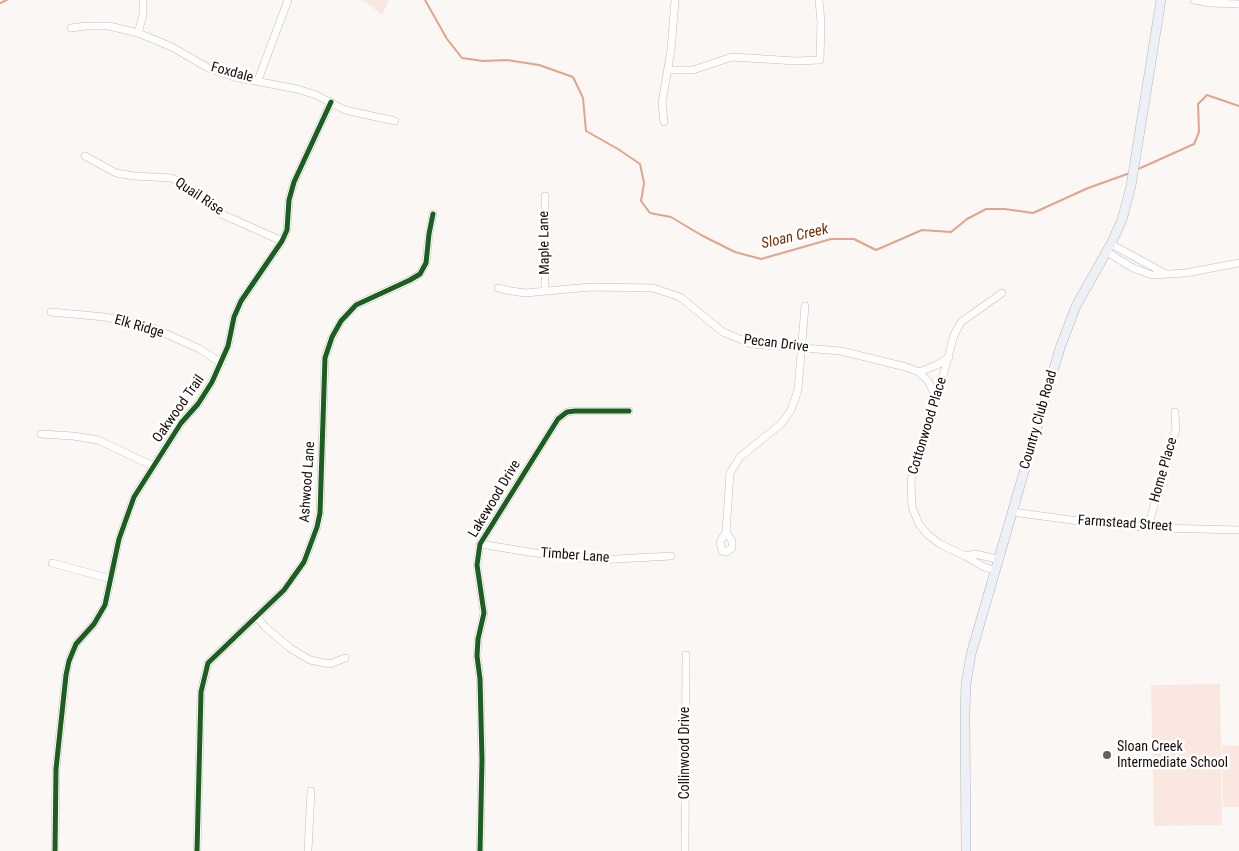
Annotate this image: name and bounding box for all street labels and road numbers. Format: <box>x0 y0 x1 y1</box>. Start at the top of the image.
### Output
street label: Foxdale <box>209 59 255 87</box>
street label: Quail Rise <box>171 175 227 219</box>
street label: Maple Lane <box>536 211 554 275</box>
street label: Elk Ridge <box>112 312 166 342</box>
street label: Pecan Drive <box>743 332 809 356</box>
street label: Country Club Road <box>1017 369 1061 471</box>
street label: Oakwood Trail <box>150 372 208 446</box>
street label: Cottonwood Place <box>905 375 951 477</box>
street label: Home Place <box>1147 436 1181 504</box>
street label: Ashwood Lane <box>297 441 319 523</box>
street label: Lakewood Drive <box>465 457 525 541</box>
street label: Farmstead Street <box>1077 512 1173 536</box>
street label: Timber Lane <box>540 545 610 567</box>
street label: Collinwood Drive <box>677 707 693 799</box>

